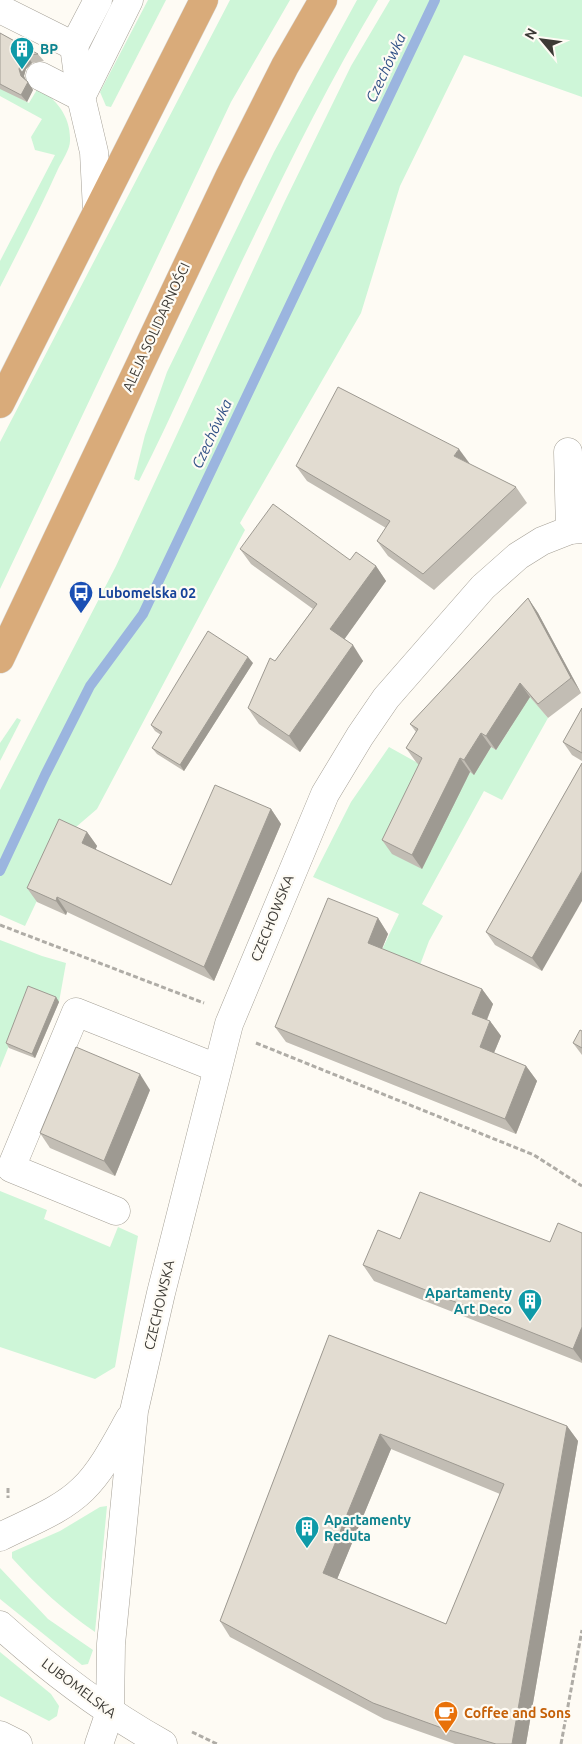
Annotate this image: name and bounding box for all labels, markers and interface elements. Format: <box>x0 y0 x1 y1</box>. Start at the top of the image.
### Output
north arrow <box>517 15 567 65</box>
text: N <box>521 25 540 42</box>
water label: Czechówka <box>362 31 409 105</box>
building icon: BP <box>9 36 35 70</box>
place label: BP <box>40 41 58 57</box>
street label: ALEJA SOLIDARNOŚCI <box>118 260 193 394</box>
water label: Czechówka <box>188 397 235 471</box>
bus stop icon: Lubomelska 02 <box>68 580 94 614</box>
place label: Lubomelska 02 <box>98 585 196 601</box>
street label: CZECHOWSKA <box>247 872 297 964</box>
street label: CZECHOWSKA <box>141 1258 177 1352</box>
place label: Apartamenty Art Deco <box>425 1285 513 1317</box>
building icon: Apartamenty Art Deco <box>517 1288 543 1322</box>
place label: Apartamenty Reduta <box>324 1512 411 1544</box>
building icon: Apartamenty Reduta <box>294 1515 320 1549</box>
street label: LUBOMELSKA <box>39 1655 119 1721</box>
cafe icon: Coffee and Sons <box>433 1700 459 1734</box>
place label: Coffee and Sons <box>464 1705 571 1721</box>

